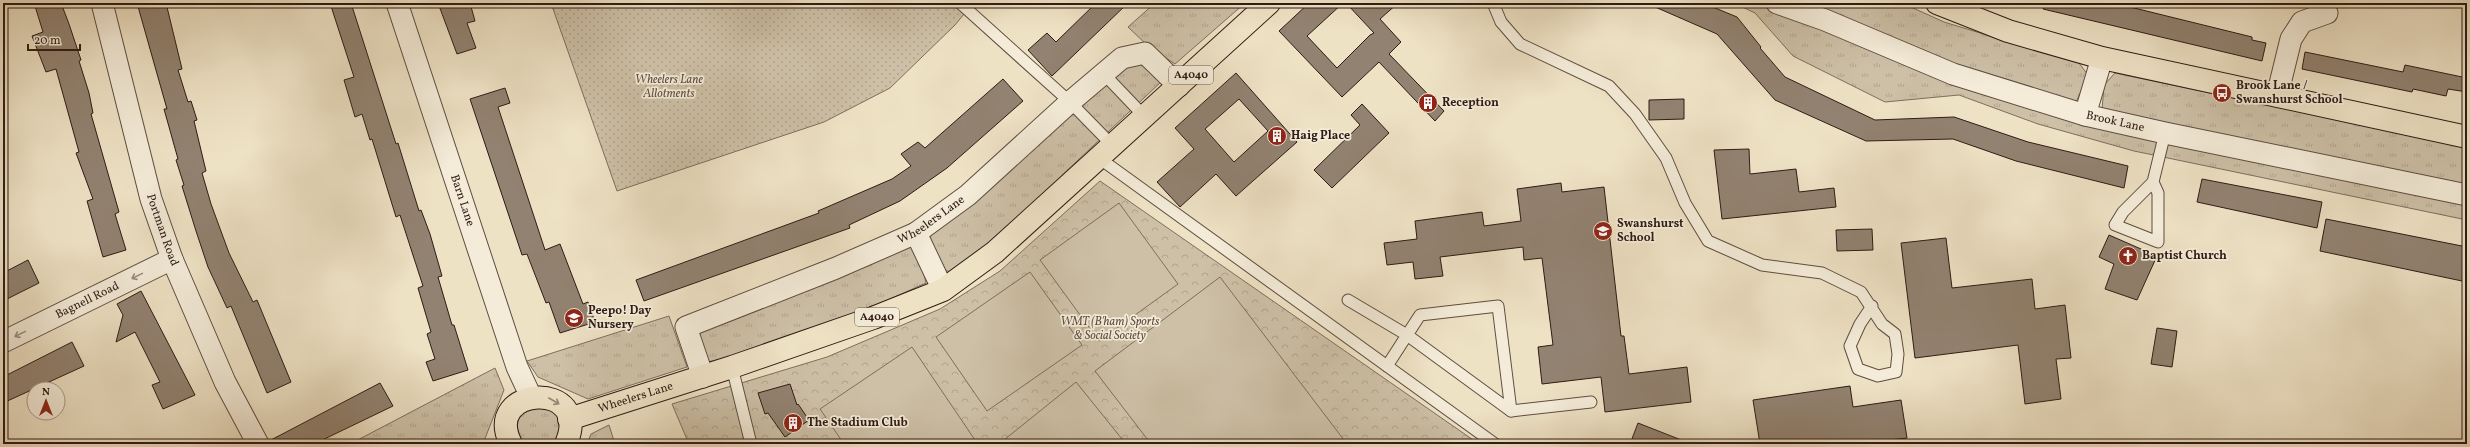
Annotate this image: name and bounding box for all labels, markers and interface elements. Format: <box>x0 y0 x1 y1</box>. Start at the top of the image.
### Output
scale bar <box>28 26 80 52</box>
text: 20 m <box>34 33 61 49</box>
road number: A4040 <box>1169 66 1213 84</box>
park label: Wheelers Lane Allotments <box>635 72 704 102</box>
place label: Brook Lane / Swanshurst School <box>2236 78 2343 108</box>
bus stop icon: Brook Lane / Swanshurst School <box>2211 82 2233 104</box>
building icon: Reception <box>1417 92 1439 114</box>
place label: Reception <box>1442 95 1499 111</box>
street label: Brook Lane <box>2084 107 2146 136</box>
building icon: Haig Place <box>1266 125 1288 147</box>
place label: Haig Place <box>1291 128 1350 144</box>
street label: Barn Lane <box>446 173 478 229</box>
street label: Portman Road <box>142 192 182 269</box>
street label: Wheelers Lane <box>895 192 968 248</box>
place label: Swanshurst School <box>1617 216 1684 246</box>
school or university icon: Swanshurst School <box>1592 220 1614 242</box>
church icon: Baptist Church <box>2117 245 2139 267</box>
place label: Baptist Church <box>2142 248 2227 264</box>
one-way arrow <box>131 273 143 280</box>
street label: Bagnell Road <box>53 278 122 323</box>
place label: Peepo! Day Nursery <box>588 303 651 333</box>
school or university icon: Peepo! Day Nursery <box>563 307 585 329</box>
road number: A4040 <box>855 308 899 326</box>
park label: WMT (B'ham) Sports & Social Society <box>1060 314 1160 344</box>
one-way arrow <box>15 331 27 338</box>
street label: Wheelers Lane <box>596 378 676 417</box>
north arrow <box>26 381 66 421</box>
text: N <box>42 385 50 400</box>
one-way arrow <box>548 397 560 405</box>
building icon: The Stadium Club <box>782 412 804 434</box>
place label: The Stadium Club <box>807 415 908 431</box>

